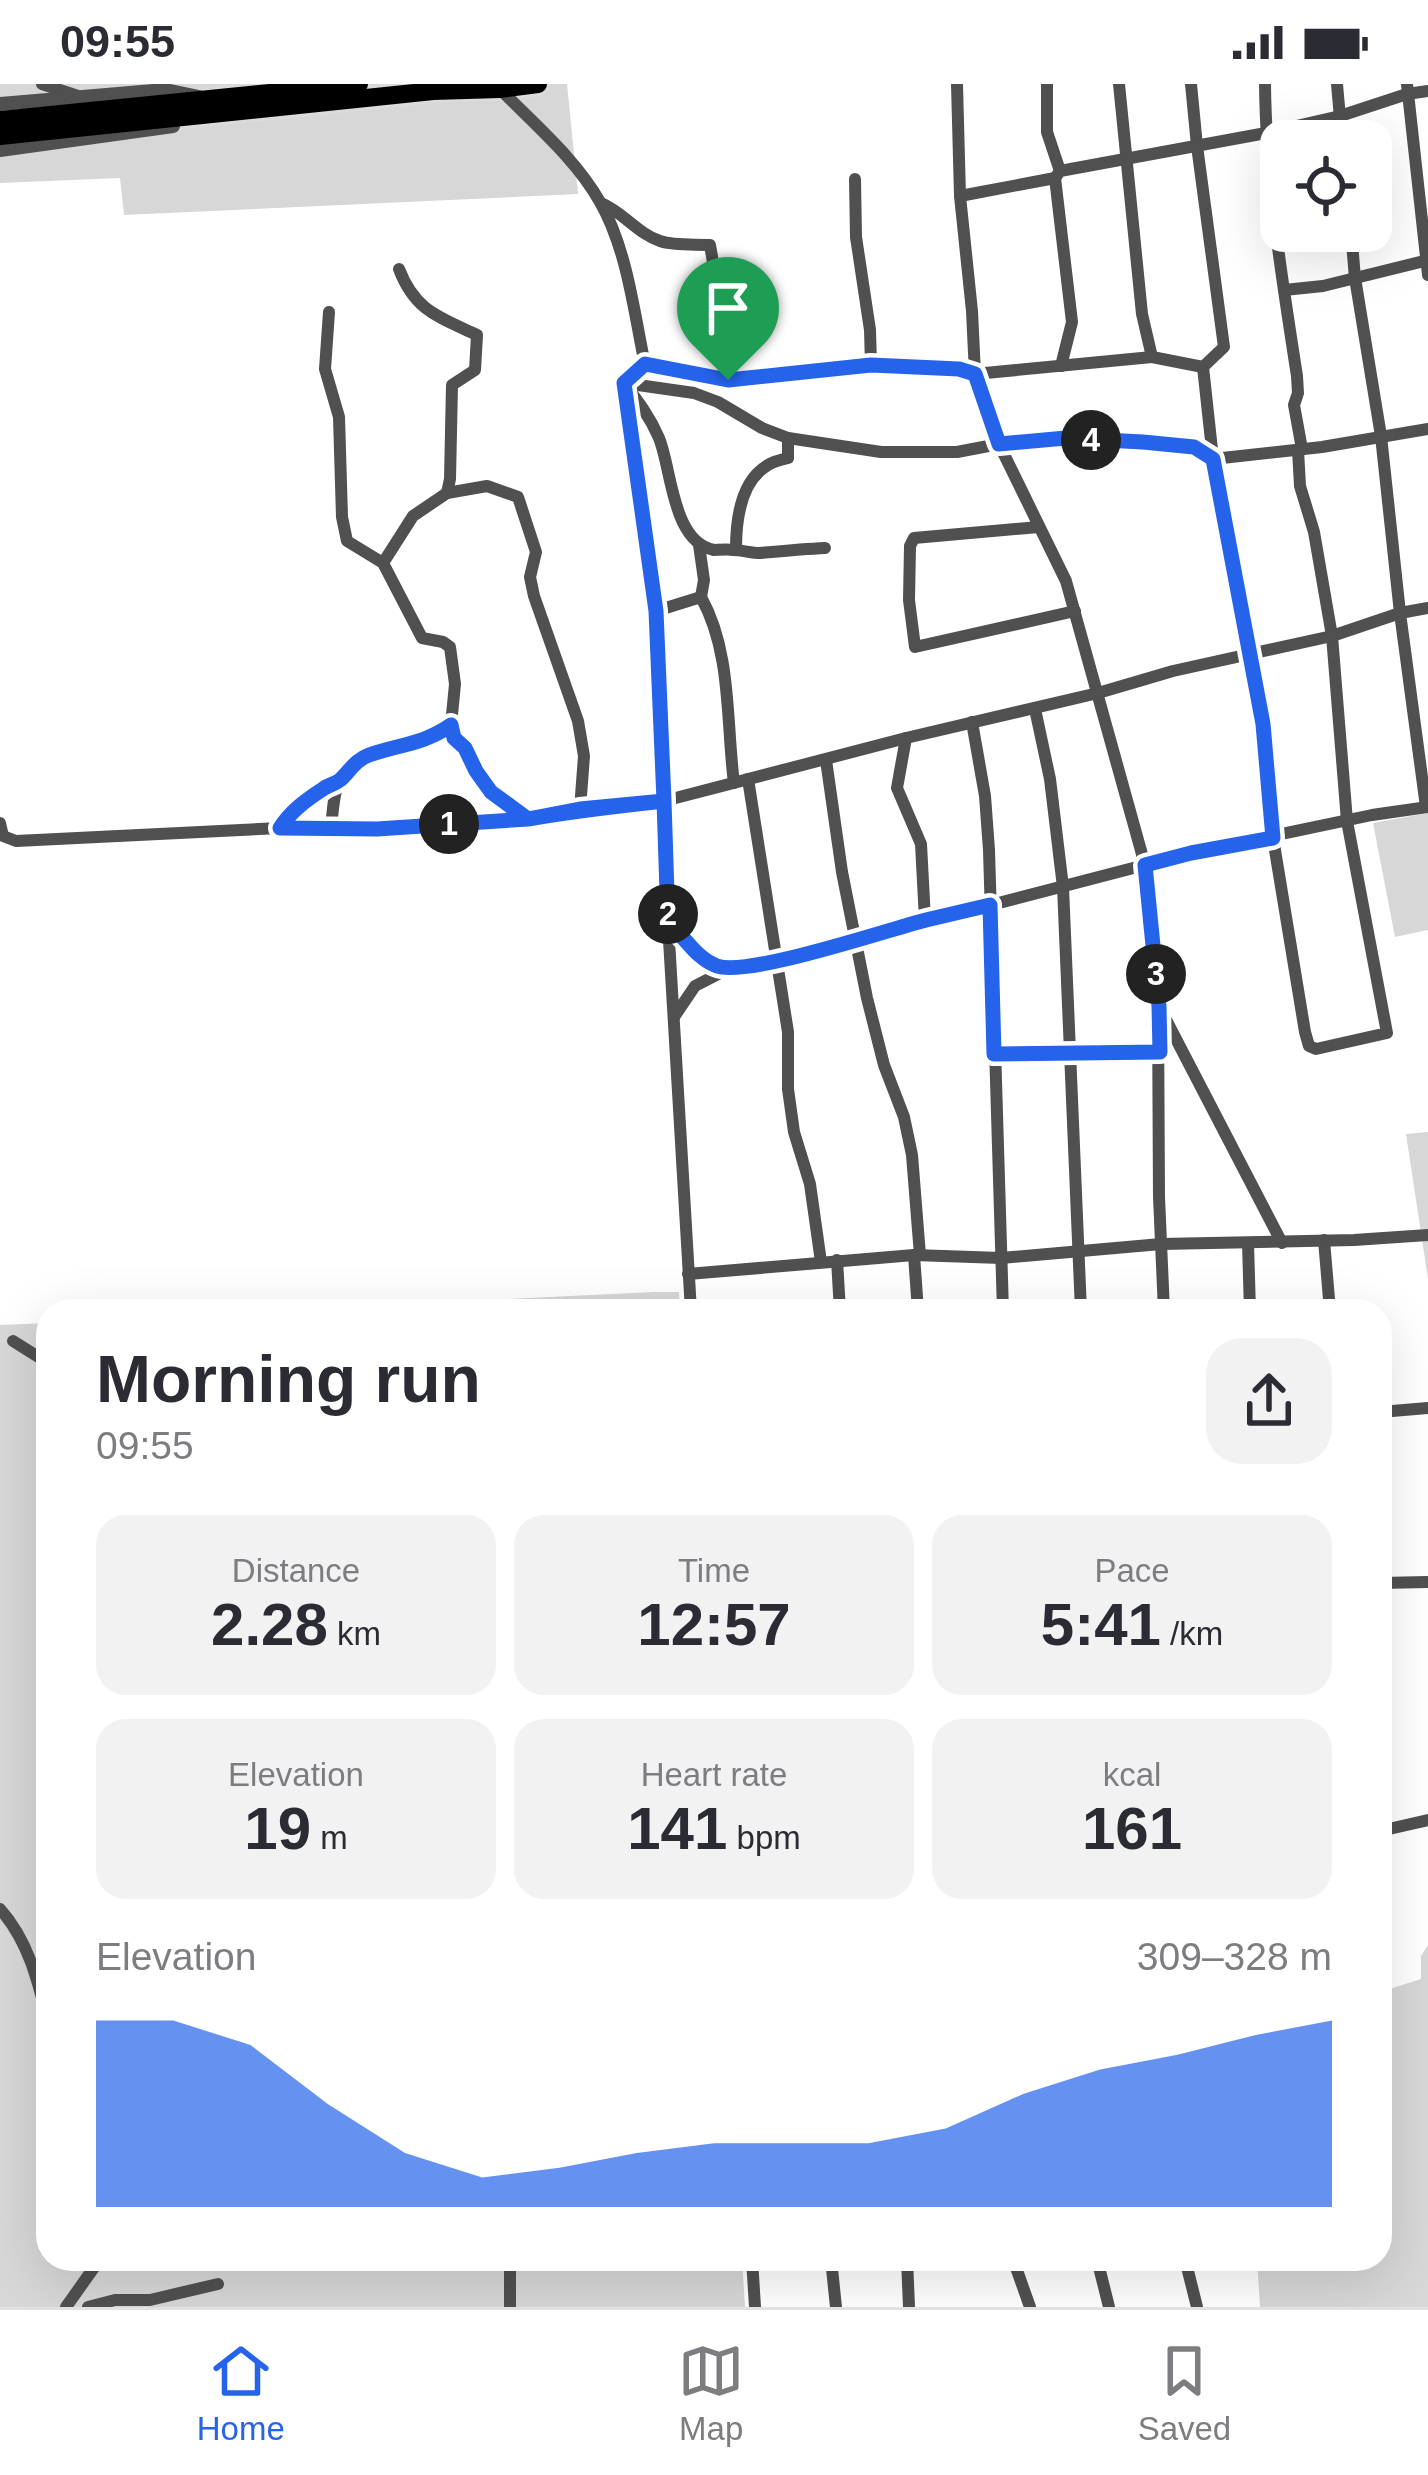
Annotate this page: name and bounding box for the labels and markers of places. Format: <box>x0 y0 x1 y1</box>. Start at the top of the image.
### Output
pin <box>677 257 779 380</box>
pin: 4 <box>1061 410 1121 470</box>
pin: 1 <box>419 794 479 854</box>
pin: 2 <box>638 884 698 944</box>
pin: 3 <box>1126 944 1186 1004</box>

